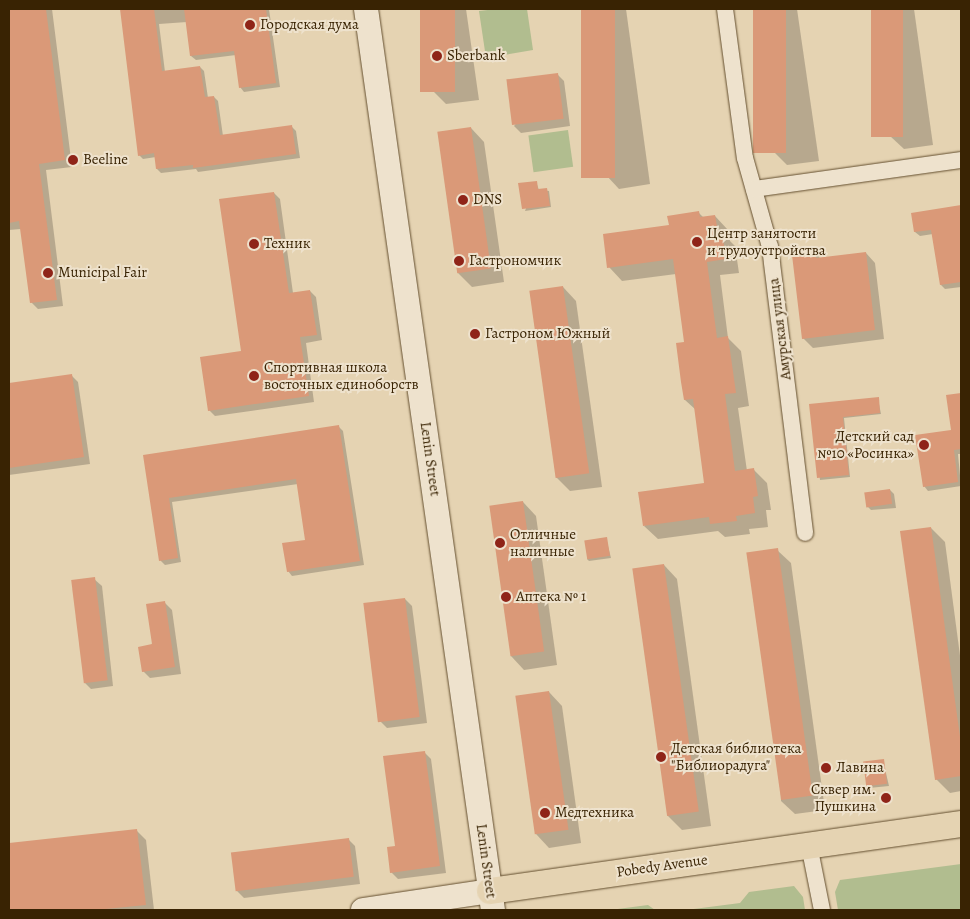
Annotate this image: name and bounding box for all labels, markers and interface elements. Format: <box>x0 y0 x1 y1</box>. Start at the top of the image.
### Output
place label: Городская дума <box>260 16 359 34</box>
marker: Городская дума <box>244 19 256 31</box>
place label: Sberbank <box>447 47 505 65</box>
marker: Sberbank <box>431 50 443 62</box>
place label: Beeline <box>83 151 128 169</box>
marker: Beeline <box>67 154 79 166</box>
place label: DNS <box>473 191 502 209</box>
marker: DNS <box>457 194 469 206</box>
place label: Центр занятости и трудоустройства <box>707 224 826 259</box>
place label: Техник <box>264 235 310 253</box>
marker: Центр занятости и трудоустройства <box>691 236 703 248</box>
marker: Техник <box>248 238 260 250</box>
place label: Гастрономчик <box>469 252 561 270</box>
marker: Гастрономчик <box>453 255 465 267</box>
place label: Municipal Fair <box>58 264 147 282</box>
marker: Municipal Fair <box>42 267 54 279</box>
street label: Амурская улица <box>765 277 795 381</box>
place label: Гастроном Южный <box>485 325 610 343</box>
marker: Гастроном Южный <box>469 328 481 340</box>
place label: Спортивная школа восточных единоборств <box>264 358 419 393</box>
marker: Спортивная школа восточных единоборств <box>248 370 260 382</box>
street label: Lenin Street <box>416 421 444 497</box>
place label: Детский сад №10 «Росинка» <box>817 427 914 462</box>
marker: Детский сад №10 «Росинка» <box>918 439 930 451</box>
place label: Отличные наличные <box>510 525 576 560</box>
marker: Отличные наличные <box>494 537 506 549</box>
place label: Аптека № 1 <box>516 588 586 606</box>
marker: Аптека № 1 <box>500 591 512 603</box>
place label: Детская библиотека "Библиорадуга" <box>671 739 801 774</box>
marker: Детская библиотека "Библиорадуга" <box>655 751 667 763</box>
place label: Лавина <box>836 759 884 777</box>
marker: Лавина <box>820 762 832 774</box>
place label: Сквер им. Пушкина <box>811 780 876 815</box>
marker: Сквер им. Пушкина <box>880 792 892 804</box>
place label: Медтехника <box>555 804 634 822</box>
marker: Медтехника <box>539 807 551 819</box>
street label: Lenin Street <box>472 823 500 899</box>
street label: Pobedy Avenue <box>615 851 709 881</box>

